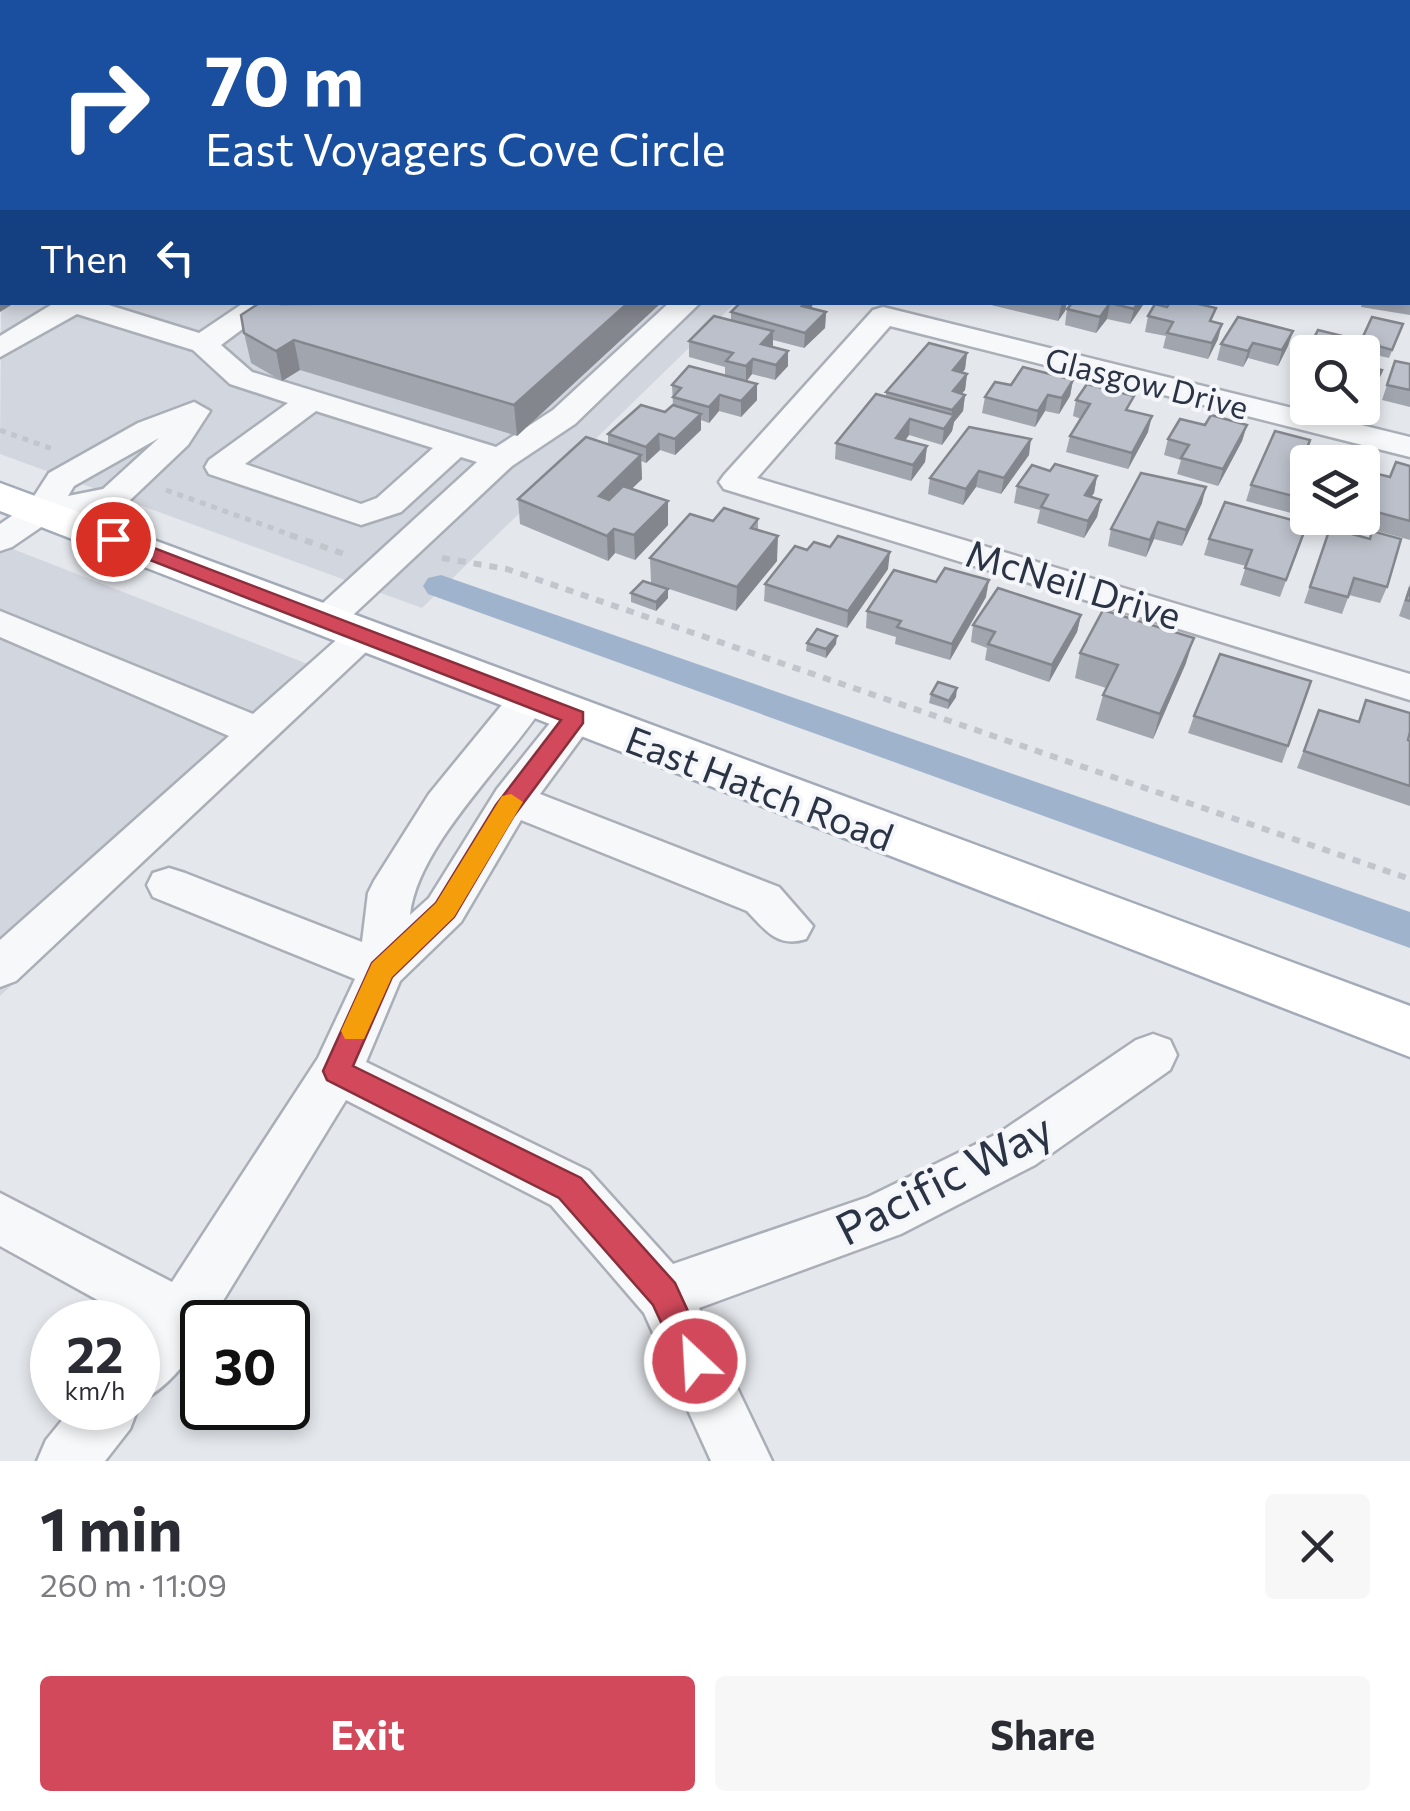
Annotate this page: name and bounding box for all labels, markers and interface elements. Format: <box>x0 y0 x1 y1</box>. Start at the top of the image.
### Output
text: 70 m <box>205 35 364 120</box>
icon: right <box>40 40 170 170</box>
text: East Voyagers Cove Circle <box>205 120 725 175</box>
icon: left <box>148 230 203 285</box>
text: Then <box>40 234 128 281</box>
map controls <box>1290 335 1380 535</box>
button: search <box>1290 335 1380 425</box>
street label: Glasgow Drive <box>1041 337 1253 427</box>
button: layers <box>1290 445 1380 535</box>
pin <box>71 497 156 582</box>
icon: arrive <box>86 512 141 567</box>
street label: McNeil Drive <box>961 528 1187 638</box>
street label: East Hatch Road <box>620 714 900 860</box>
street label: Pacific Way <box>826 1099 1060 1255</box>
speed limit sign: 30 <box>180 1300 310 1430</box>
position arrow <box>643 1309 747 1413</box>
text: 22 <box>67 1322 123 1383</box>
text: km/h <box>65 1375 125 1405</box>
text: 1 min <box>40 1490 182 1563</box>
button: close <box>1265 1494 1370 1599</box>
text: 260 m · 11:09 <box>40 1564 227 1604</box>
button: Exit <box>40 1676 695 1791</box>
button: Share <box>715 1676 1370 1791</box>

